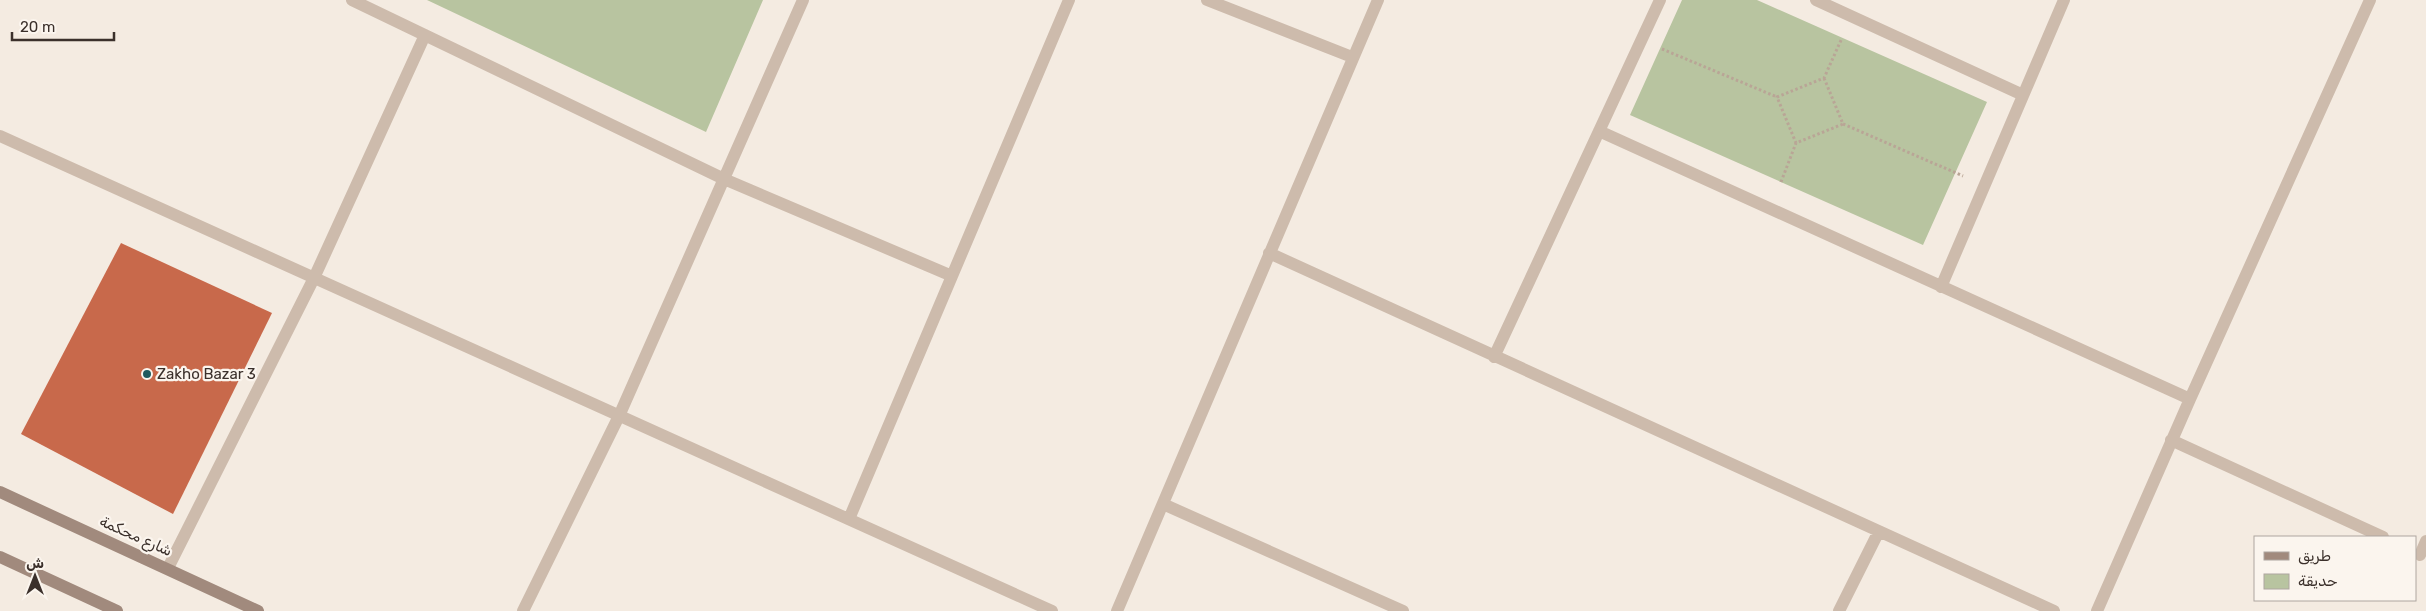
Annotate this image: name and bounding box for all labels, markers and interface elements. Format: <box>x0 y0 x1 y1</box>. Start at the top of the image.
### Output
scale bar <box>12 10 115 42</box>
text: 20 m <box>20 18 55 36</box>
place label: Zakho Bazar 3 <box>157 365 256 383</box>
marker: Zakho Bazar 3 <box>141 368 153 380</box>
street label: شارع محكمة <box>96 512 175 562</box>
legend <box>2254 536 2416 601</box>
text: طريق <box>2298 547 2331 565</box>
north arrow <box>10 551 60 601</box>
text: ش <box>26 555 44 572</box>
text: حديقة <box>2298 572 2338 590</box>

